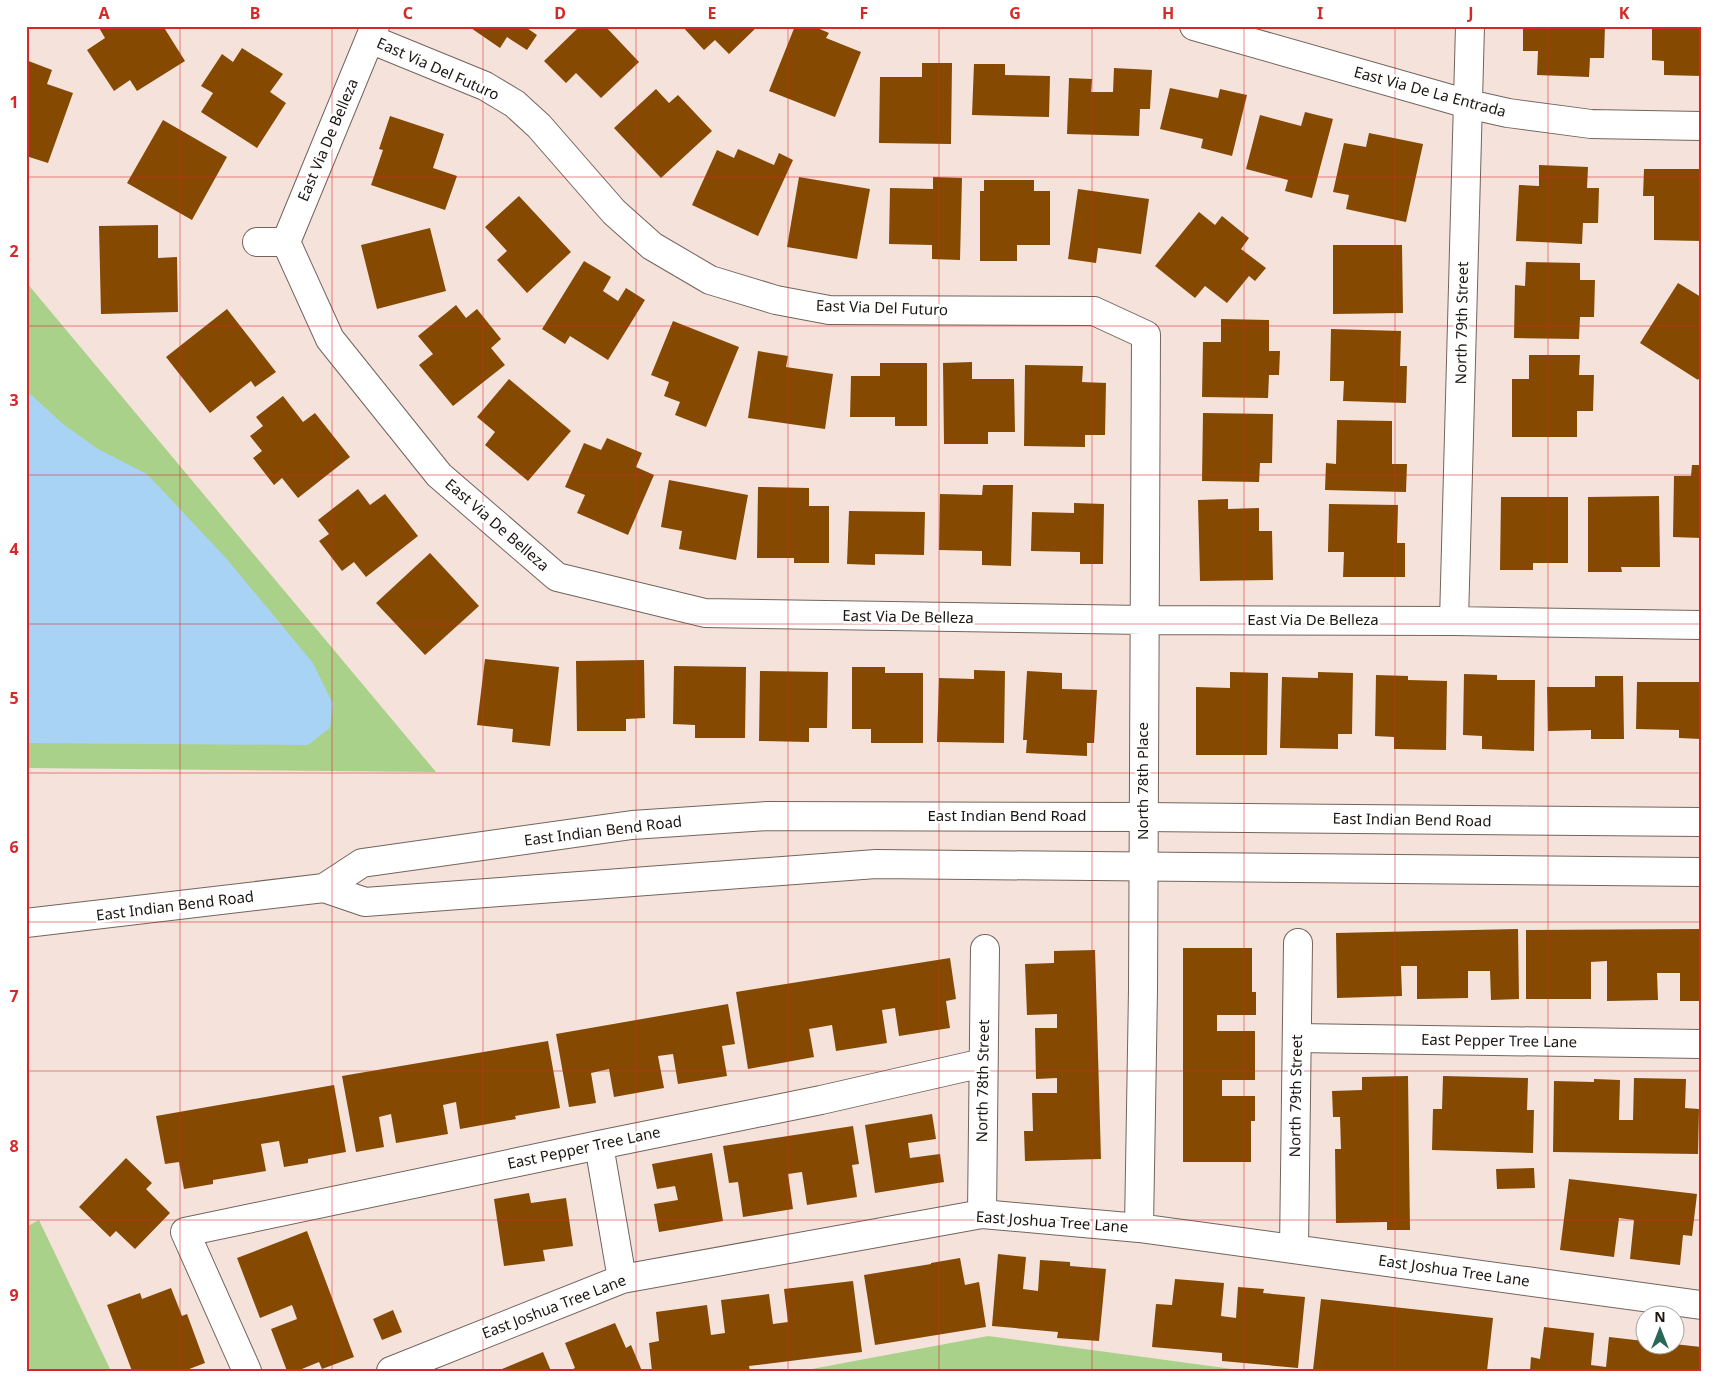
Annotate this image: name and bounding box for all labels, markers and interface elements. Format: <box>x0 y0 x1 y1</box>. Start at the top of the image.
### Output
text: A <box>98 2 110 24</box>
text: B <box>250 2 260 24</box>
text: C <box>403 2 413 24</box>
text: D <box>554 2 566 24</box>
text: E <box>708 2 717 24</box>
text: F <box>860 2 868 24</box>
text: G <box>1009 2 1021 24</box>
text: H <box>1162 2 1174 24</box>
text: I <box>1317 2 1323 24</box>
text: J <box>1466 2 1474 24</box>
text: K <box>1619 2 1630 24</box>
street label: East Via Del Futuro <box>374 32 503 104</box>
street label: East Via De La Entrada <box>1352 61 1509 121</box>
street label: East Via De Belleza <box>292 75 362 204</box>
text: 1 <box>9 91 19 113</box>
text: 2 <box>9 240 19 262</box>
street label: North 79th Street <box>1450 261 1472 385</box>
street label: East Via Del Futuro <box>816 295 949 319</box>
text: 3 <box>9 389 19 411</box>
street label: East Via De Belleza <box>441 474 554 575</box>
text: 4 <box>9 538 19 560</box>
street label: East Via De Belleza <box>842 605 974 627</box>
street label: East Via De Belleza <box>1247 609 1379 629</box>
text: 5 <box>9 687 19 709</box>
street label: North 78th Place <box>1132 722 1152 840</box>
street label: East Indian Bend Road <box>928 805 1086 825</box>
street label: East Indian Bend Road <box>1332 808 1492 830</box>
street label: East Indian Bend Road <box>523 810 683 850</box>
text: 6 <box>9 836 19 858</box>
street label: East Indian Bend Road <box>95 885 255 925</box>
text: 7 <box>9 985 19 1007</box>
street label: North 78th Street <box>971 1019 993 1143</box>
street label: East Pepper Tree Lane <box>1421 1029 1577 1051</box>
street label: North 79th Street <box>1284 1034 1306 1158</box>
street label: East Pepper Tree Lane <box>505 1121 662 1173</box>
text: 8 <box>9 1135 19 1157</box>
street label: East Joshua Tree Lane <box>975 1206 1129 1236</box>
street label: East Joshua Tree Lane <box>1377 1249 1531 1291</box>
street label: East Joshua Tree Lane <box>479 1269 629 1343</box>
text: 9 <box>9 1284 19 1306</box>
north arrow <box>1634 1304 1684 1354</box>
text: N <box>1654 1307 1666 1326</box>

